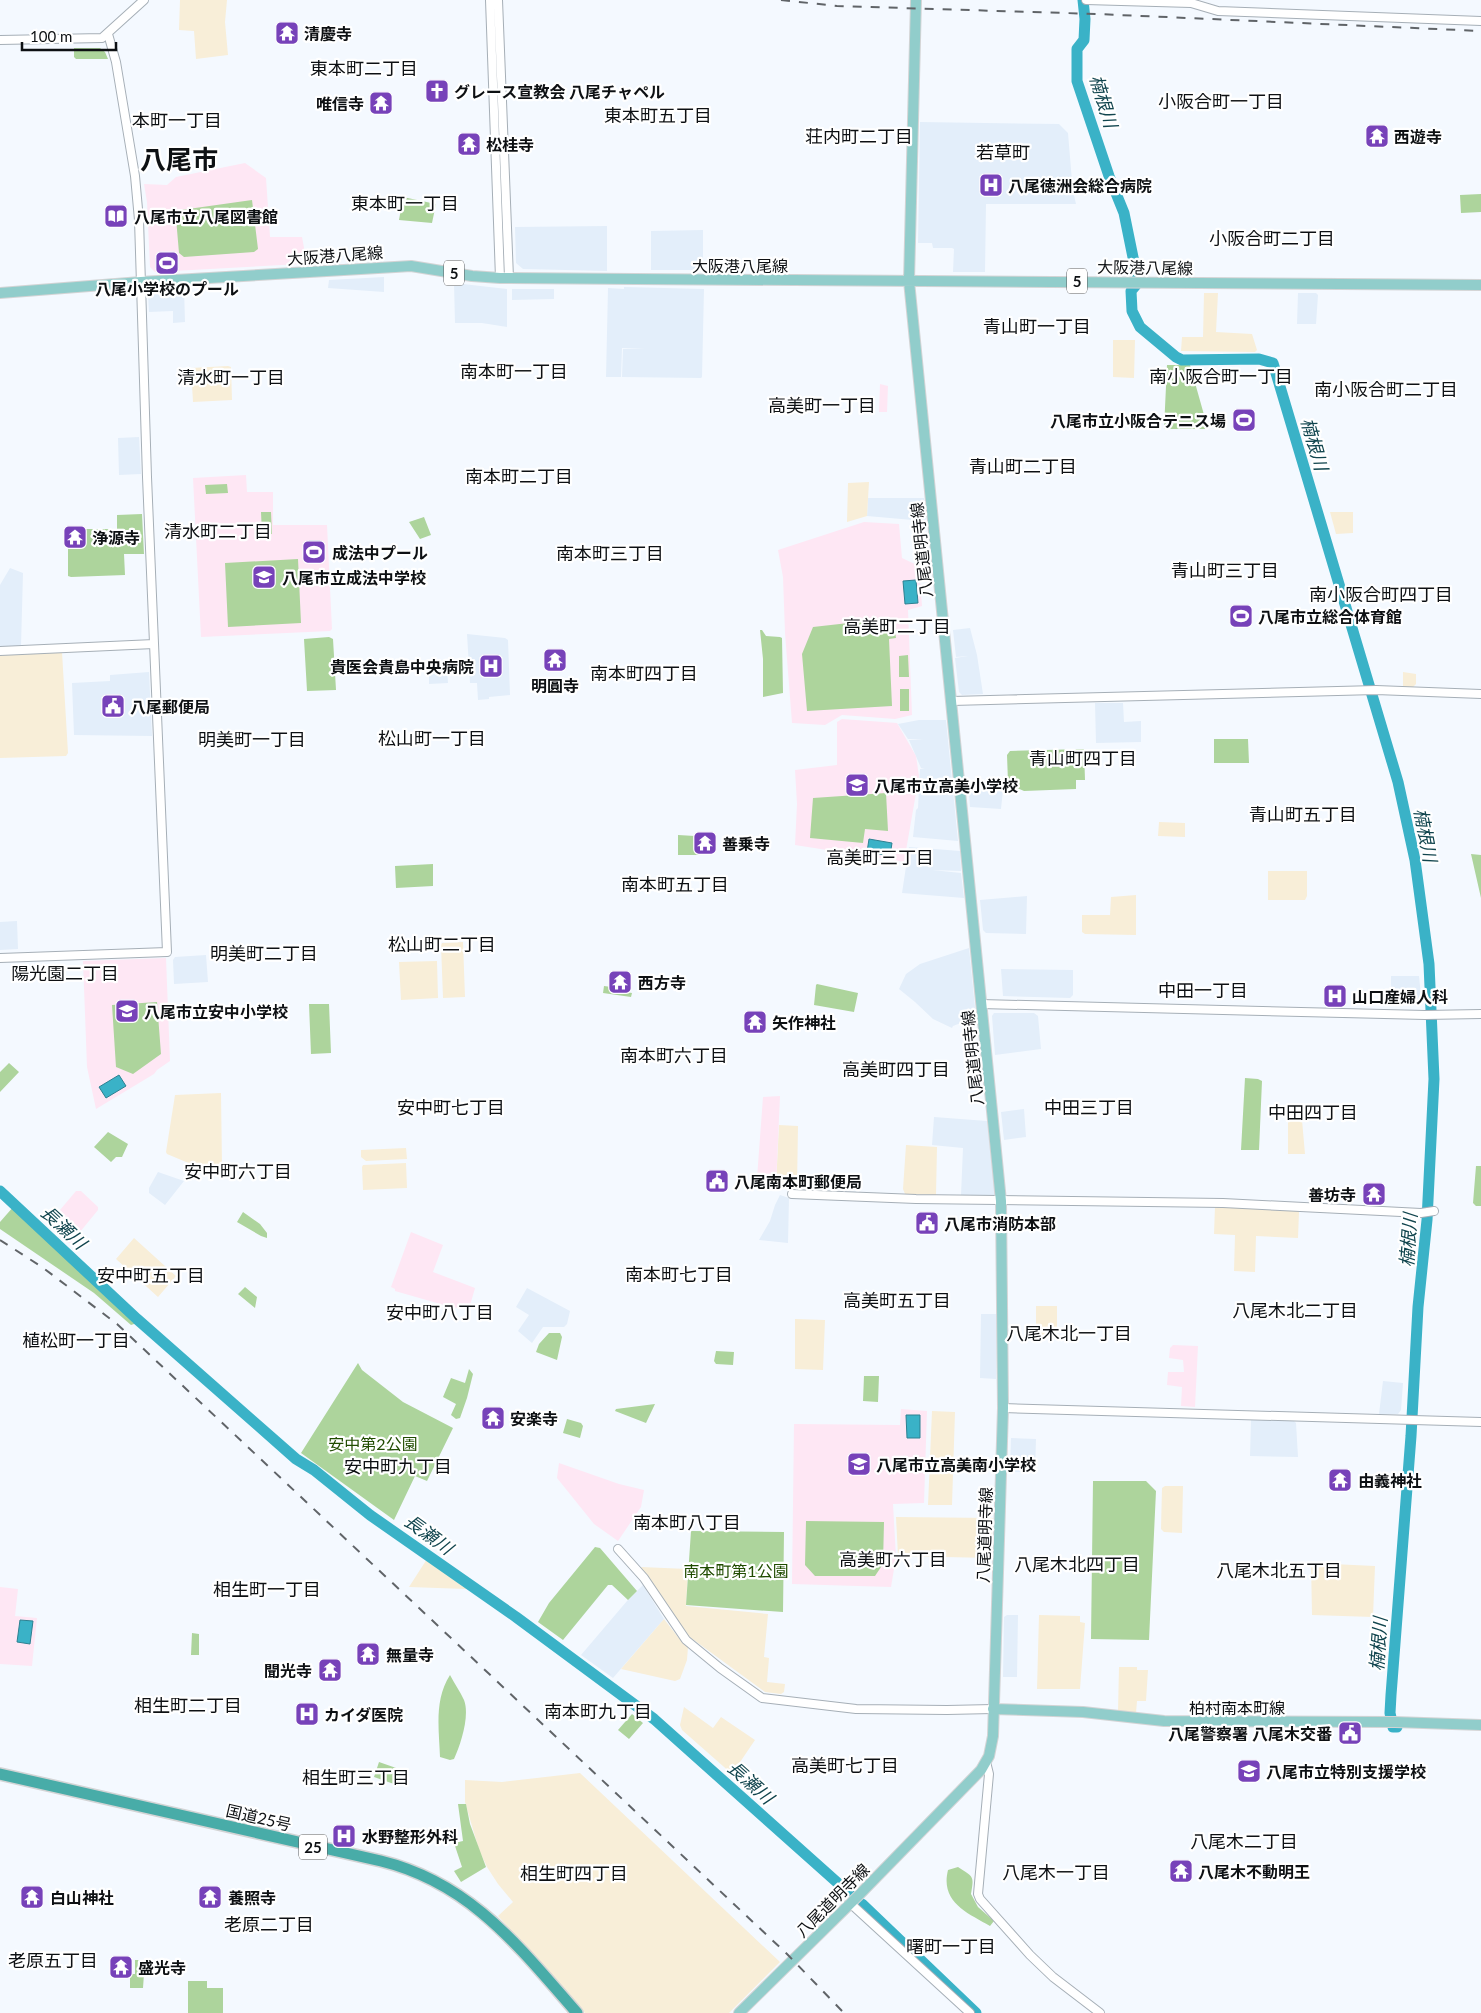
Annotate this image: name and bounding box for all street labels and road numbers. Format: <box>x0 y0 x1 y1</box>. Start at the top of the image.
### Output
street label: 大阪港八尾線 <box>286 242 384 268</box>
street label: 大阪港八尾線 <box>692 256 788 275</box>
street label: 大阪港八尾線 <box>1097 257 1193 277</box>
road number: 5 <box>444 260 464 286</box>
road number: 5 <box>1067 268 1087 294</box>
street label: 八尾道明寺線 <box>907 501 935 599</box>
street label: 八尾道明寺線 <box>958 1009 986 1107</box>
street label: 八尾道明寺線 <box>973 1487 995 1583</box>
street label: 柏村南本町線 <box>1189 1698 1285 1717</box>
street label: 国道25号 <box>224 1800 294 1834</box>
road number: 25 <box>299 1834 327 1860</box>
street label: 八尾道明寺線 <box>791 1859 873 1941</box>

